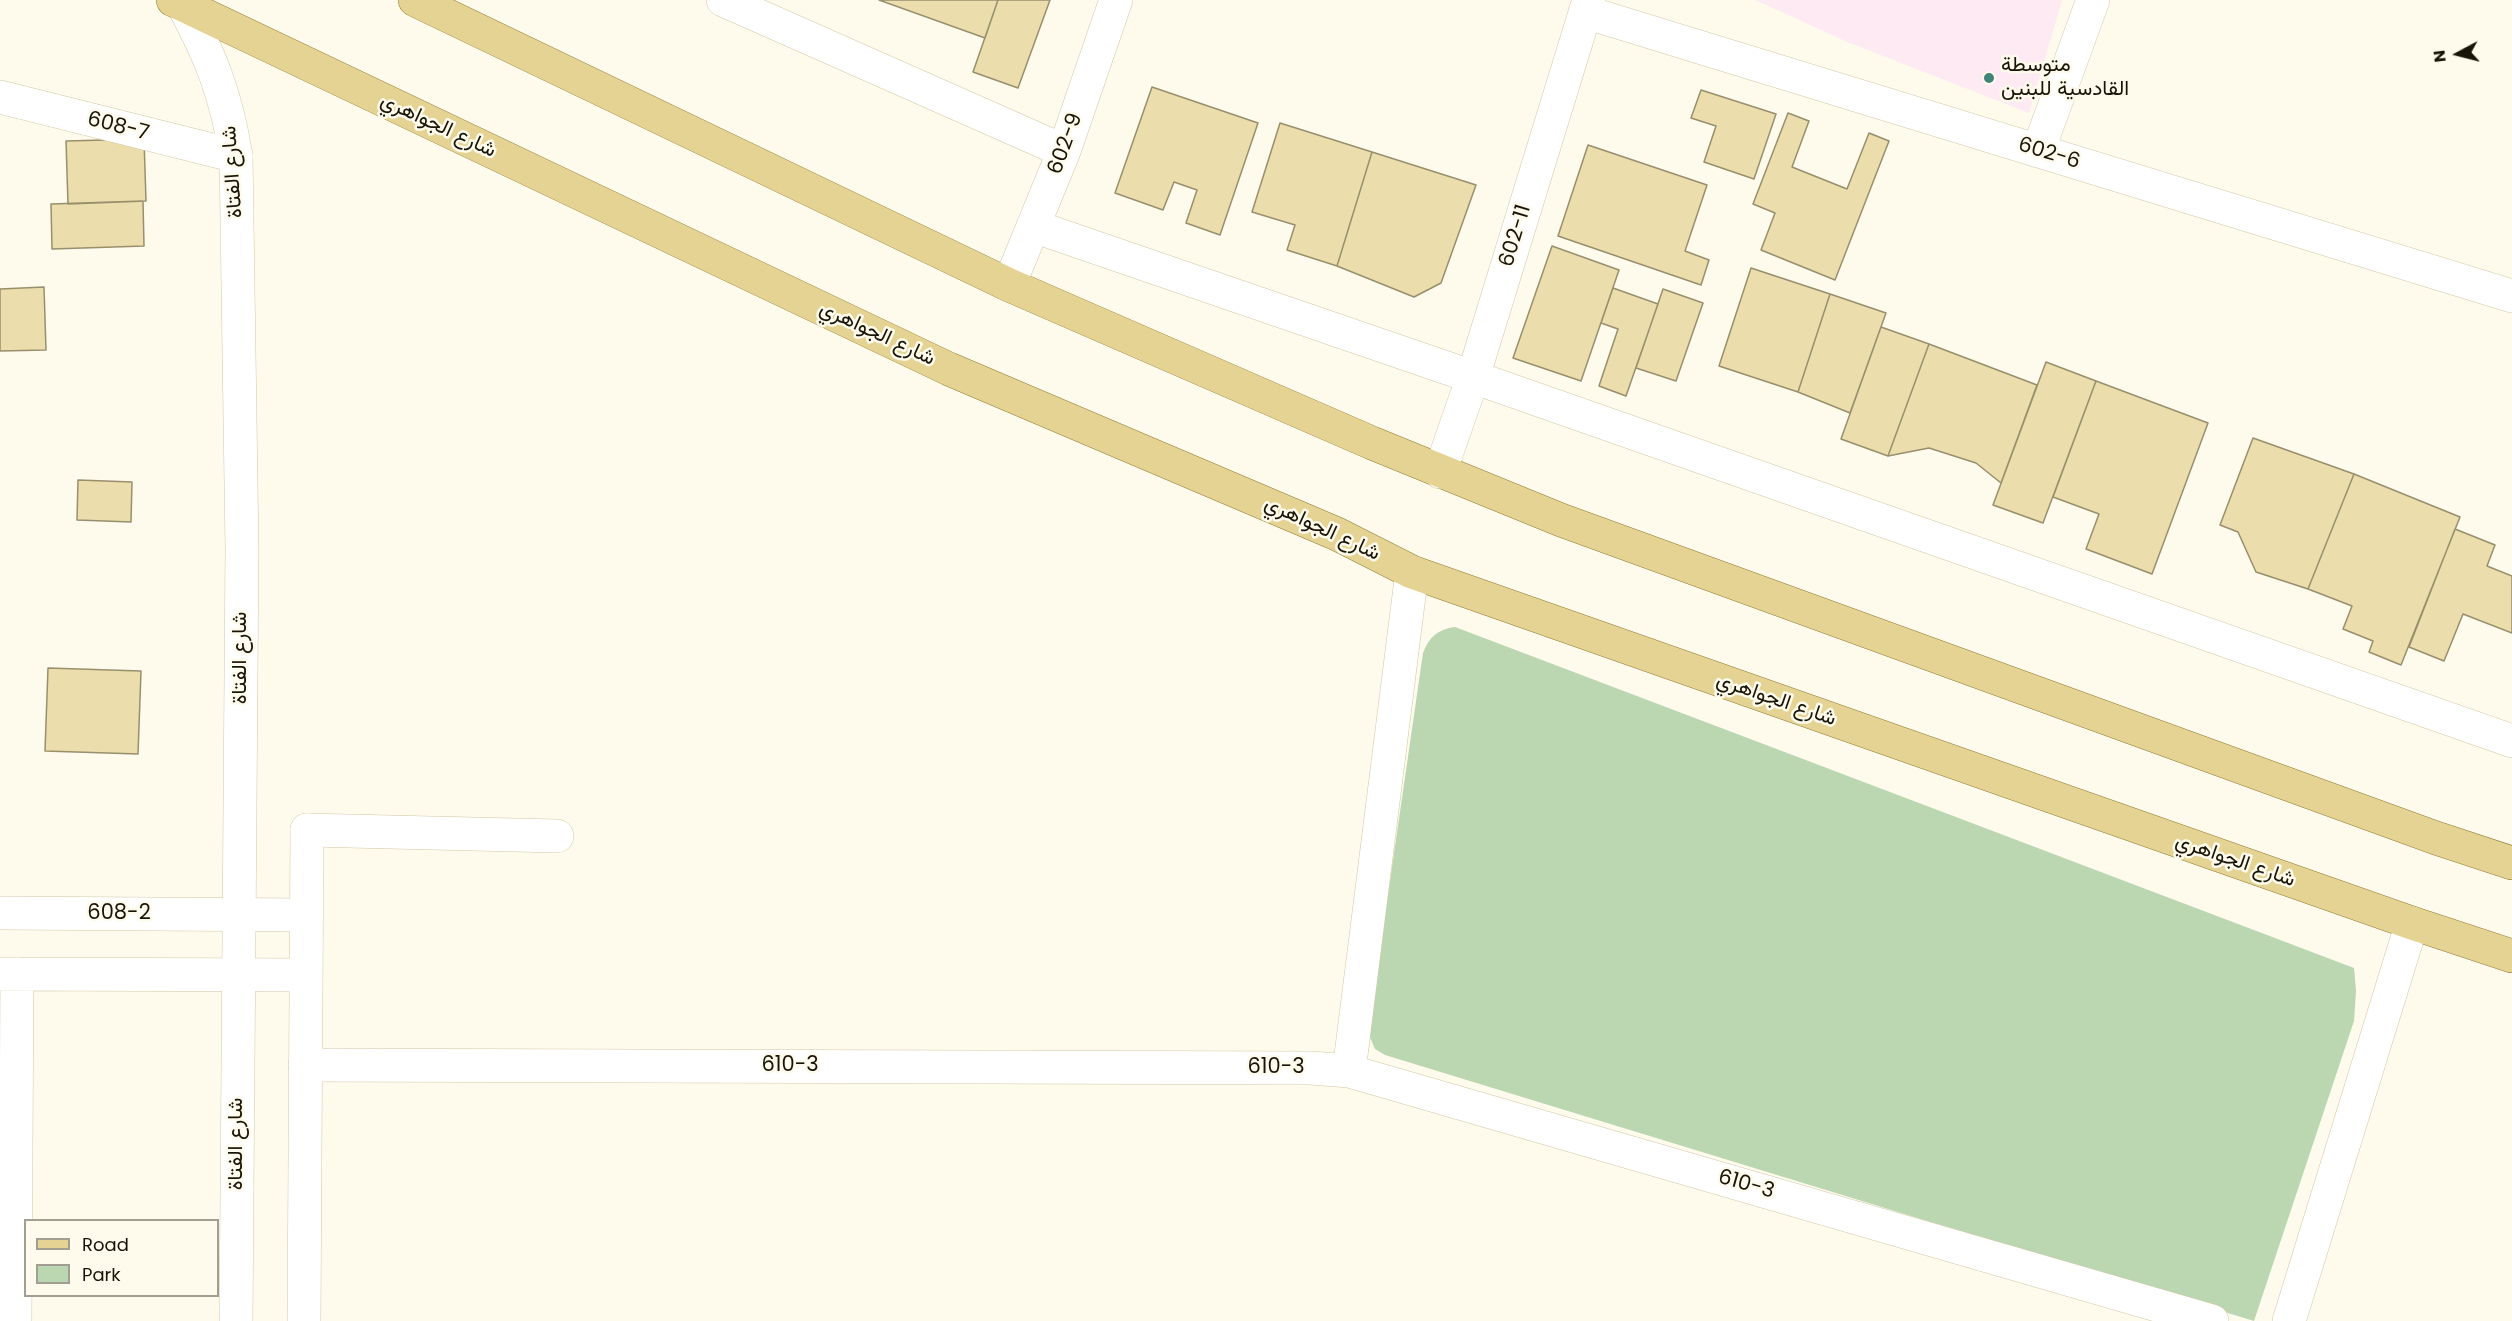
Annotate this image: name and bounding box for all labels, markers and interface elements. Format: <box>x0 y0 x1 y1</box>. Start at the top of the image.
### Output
north arrow <box>2428 24 2488 84</box>
text: N <box>2427 49 2452 64</box>
place label: متوسطة القادسية للبنين <box>2001 53 2129 103</box>
marker: متوسطة القادسية للبنين <box>1982 71 1996 85</box>
street label: شارع الجواهري <box>376 88 500 164</box>
street label: 608-7 <box>84 107 152 147</box>
street label: 602-9 <box>1043 110 1089 178</box>
street label: شارع الفتاة <box>217 125 249 219</box>
street label: 602-6 <box>2015 133 2083 175</box>
street label: 602-11 <box>1495 202 1537 270</box>
street label: شارع الجواهري <box>815 296 939 372</box>
street label: شارع الجواهري <box>1260 491 1384 567</box>
street label: شارع الفتاة <box>228 612 254 704</box>
street label: شارع الجواهري <box>1713 668 1839 732</box>
street label: شارع الجواهري <box>2172 829 2298 893</box>
street label: 608-2 <box>87 901 151 927</box>
street label: 610-3 <box>761 1053 819 1079</box>
street label: 610-3 <box>1247 1055 1305 1081</box>
street label: شارع الفتاة <box>224 1098 250 1190</box>
street label: 610-3 <box>1715 1165 1777 1205</box>
legend <box>24 1219 219 1297</box>
text: Road <box>82 1232 129 1257</box>
text: Park <box>82 1262 121 1287</box>

